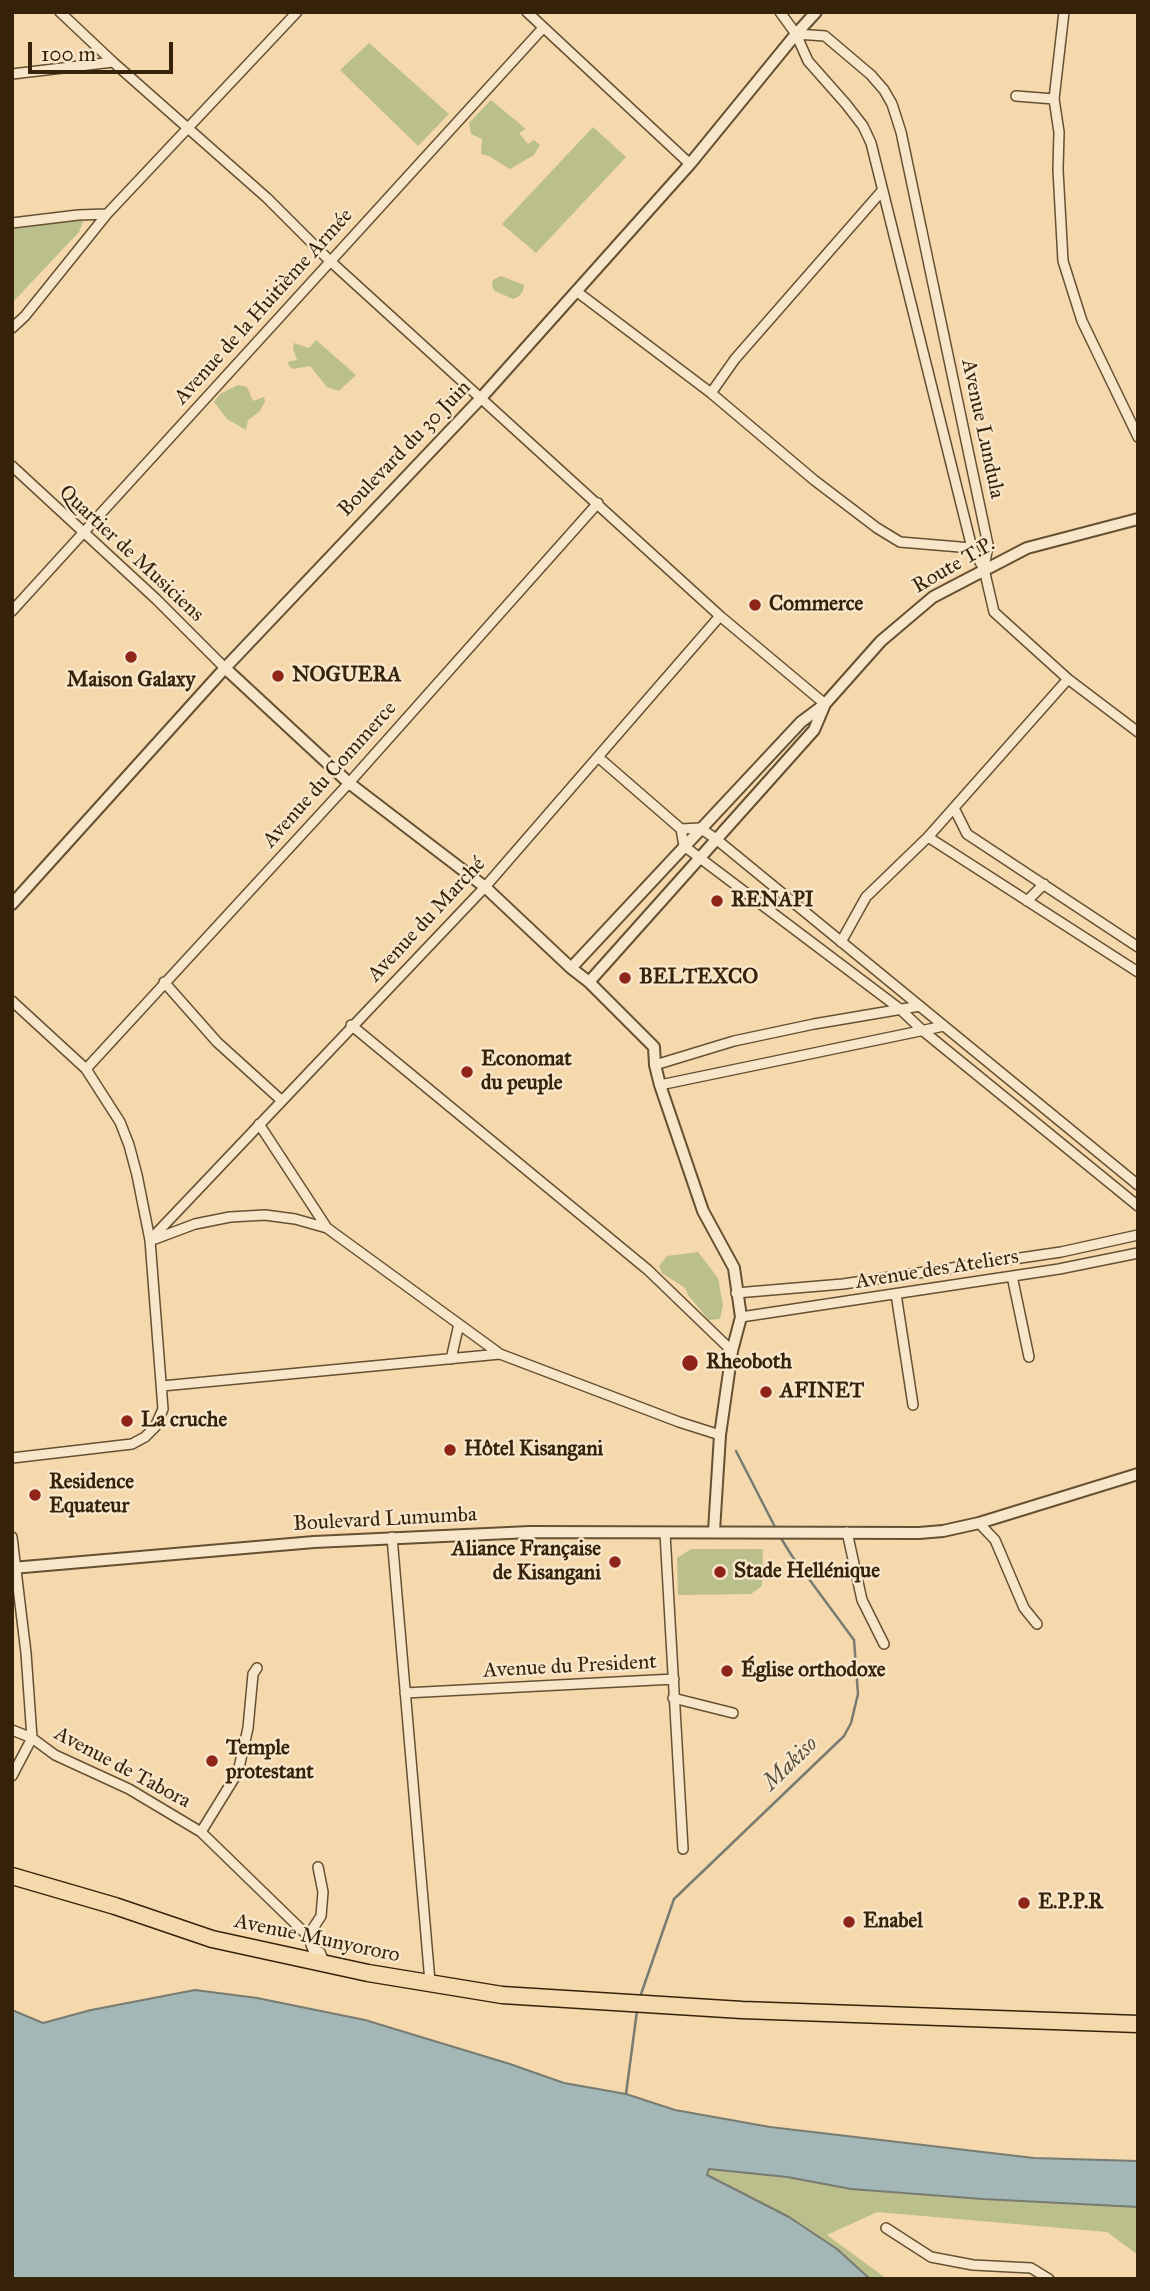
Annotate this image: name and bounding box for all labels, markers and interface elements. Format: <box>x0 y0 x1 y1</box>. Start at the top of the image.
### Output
scale bar <box>32 28 177 72</box>
text: 100 m <box>41 41 96 67</box>
street label: Avenue de la Huitième Armée <box>169 204 359 410</box>
street label: Avenue Lundula <box>955 357 1009 501</box>
street label: Boulevard du 30 Juin <box>334 376 476 522</box>
street label: Quartier de Musiciens <box>53 480 209 628</box>
street label: Route T.P. <box>908 532 1000 600</box>
place label: Commerce <box>769 592 863 618</box>
marker: Commerce <box>747 597 763 613</box>
marker: Maison Galaxy <box>123 649 139 665</box>
place label: NOGUERA <box>292 663 402 689</box>
place label: Maison Galaxy <box>67 668 195 694</box>
marker: NOGUERA <box>270 668 286 684</box>
street label: Avenue du Commerce <box>258 697 402 853</box>
street label: Avenue du Marché <box>363 852 491 988</box>
place label: RENAPI <box>731 888 814 914</box>
marker: RENAPI <box>709 893 725 909</box>
place label: BELTEXCO <box>639 965 758 991</box>
marker: BELTEXCO <box>617 970 633 986</box>
place label: Economat du peuple <box>481 1047 572 1097</box>
marker: Economat du peuple <box>459 1064 475 1080</box>
street label: Avenue des Ateliers <box>854 1245 1020 1295</box>
place label: Rheoboth <box>706 1350 792 1376</box>
marker: Rheoboth <box>680 1353 700 1373</box>
place label: AFINET <box>780 1379 864 1405</box>
marker: AFINET <box>758 1384 774 1400</box>
place label: La cruche <box>141 1408 227 1434</box>
marker: La cruche <box>119 1413 135 1429</box>
place label: Hôtel Kisangani <box>464 1437 603 1463</box>
marker: Hôtel Kisangani <box>442 1442 458 1458</box>
place label: Residence Equateur <box>49 1470 134 1520</box>
marker: Residence Equateur <box>27 1487 43 1503</box>
street label: Boulevard Lumumba <box>293 1503 477 1537</box>
place label: Aliance Française de Kisangani <box>452 1537 601 1587</box>
marker: Aliance Française de Kisangani <box>607 1554 623 1570</box>
place label: Stade Hellénique <box>734 1559 880 1585</box>
marker: Stade Hellénique <box>712 1564 728 1580</box>
street label: Avenue du President <box>483 1650 657 1684</box>
place label: Église orthodoxe <box>741 1658 886 1684</box>
marker: Église orthodoxe <box>719 1663 735 1679</box>
street label: Avenue de Tabora <box>49 1721 195 1815</box>
water label: Makiso <box>758 1731 824 1797</box>
place label: Temple protestant <box>226 1736 314 1786</box>
marker: Temple protestant <box>204 1753 220 1769</box>
place label: E.P.P.R <box>1038 1890 1103 1916</box>
marker: E.P.P.R <box>1016 1895 1032 1911</box>
street label: Avenue Munyororo <box>232 1909 402 1969</box>
place label: Enabel <box>863 1909 923 1935</box>
marker: Enabel <box>841 1914 857 1930</box>

